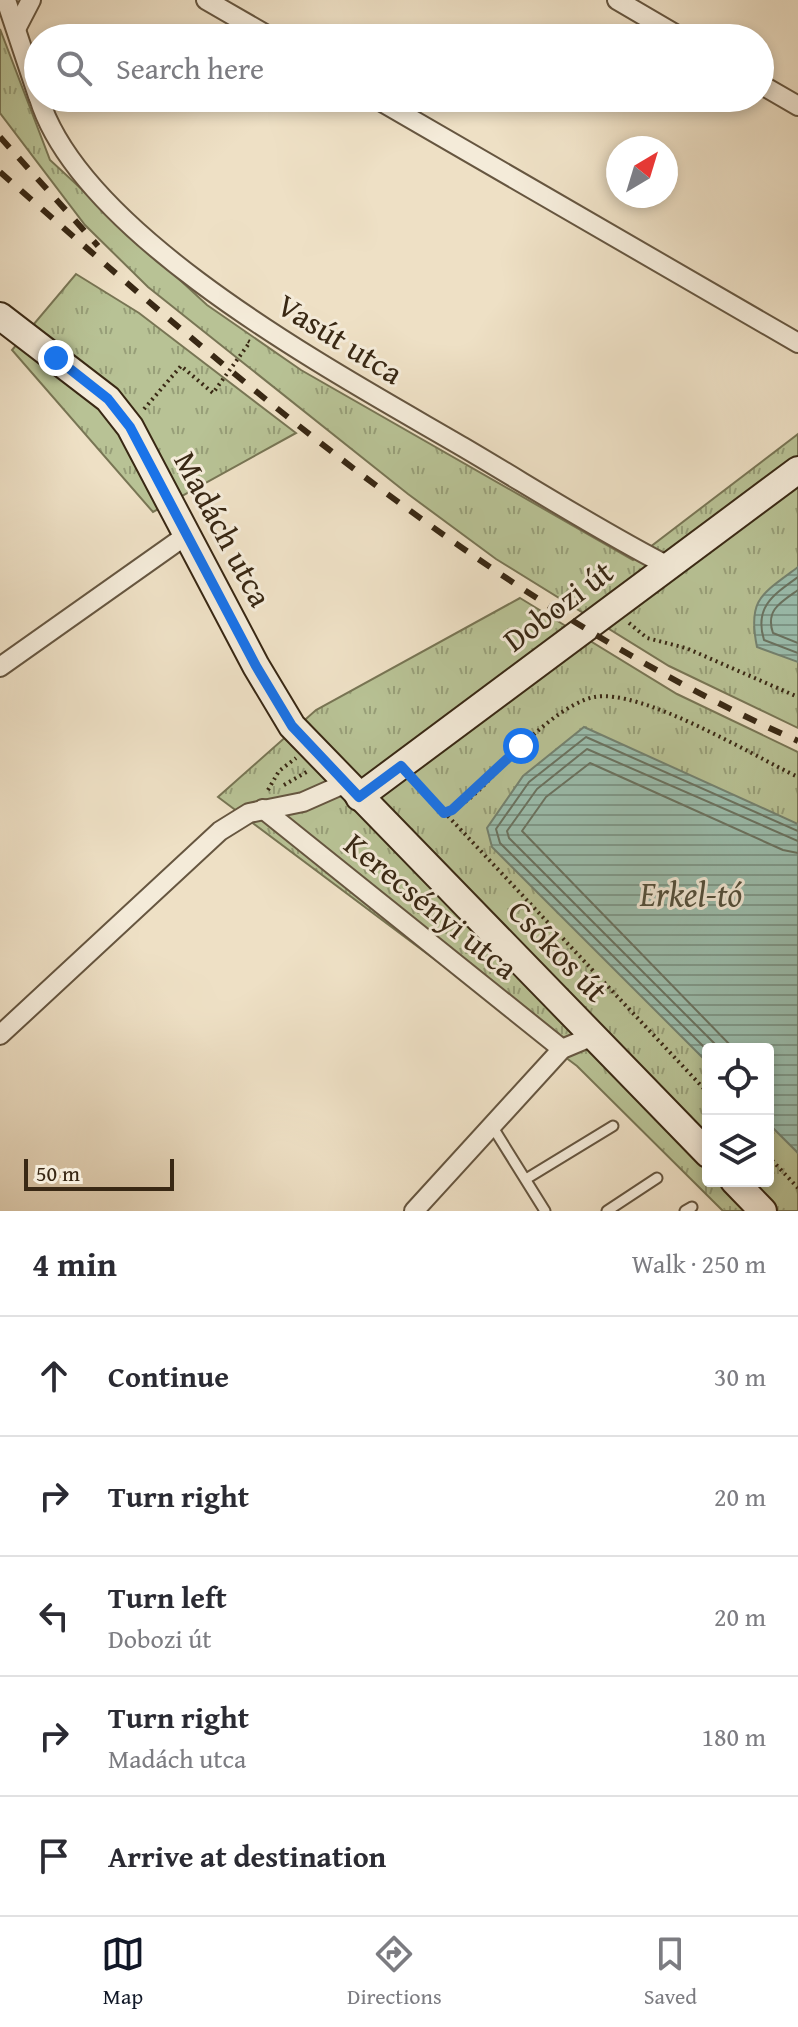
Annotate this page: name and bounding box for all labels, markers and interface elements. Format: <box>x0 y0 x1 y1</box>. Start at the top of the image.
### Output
search box <box>24 24 774 112</box>
icon: search <box>52 46 96 90</box>
text: Search here <box>116 46 264 90</box>
north arrow <box>606 136 678 208</box>
street label: Vasút utca <box>268 281 412 396</box>
route end <box>38 340 74 376</box>
street label: Madách utca <box>163 443 284 615</box>
street label: Dobozi út <box>493 549 623 663</box>
route start <box>503 728 539 764</box>
street label: Kerecsényi utca <box>334 821 528 990</box>
water label: Erkel-tó <box>639 869 743 918</box>
street label: Csókos út <box>497 889 619 1013</box>
map controls <box>702 1043 774 1187</box>
button: locate <box>702 1043 774 1115</box>
button: layers <box>702 1115 774 1187</box>
scale bar <box>24 1155 174 1191</box>
text: 50 m <box>36 1157 80 1189</box>
text: 4 min <box>32 1239 117 1288</box>
text: Walk · 250 m <box>632 1244 766 1283</box>
icon: ahead <box>32 1354 76 1398</box>
text: Continue <box>108 1354 229 1398</box>
text: 30 m <box>714 1357 766 1396</box>
icon: right <box>32 1474 76 1518</box>
text: Turn right <box>108 1474 249 1518</box>
text: 20 m <box>714 1477 766 1516</box>
text: Turn left <box>108 1575 227 1619</box>
icon: left <box>32 1594 76 1638</box>
text: 20 m <box>714 1597 766 1636</box>
text: Dobozi út <box>108 1619 211 1658</box>
text: Turn right <box>108 1695 249 1739</box>
icon: right <box>32 1714 76 1758</box>
text: 180 m <box>701 1717 766 1756</box>
text: Madách utca <box>108 1739 246 1778</box>
icon: arrive <box>32 1834 76 1878</box>
text: Arrive at destination <box>108 1834 386 1878</box>
tab: Map <box>101 1932 145 2012</box>
tab: Directions <box>347 1932 442 2012</box>
tab: Saved <box>644 1932 697 2012</box>

